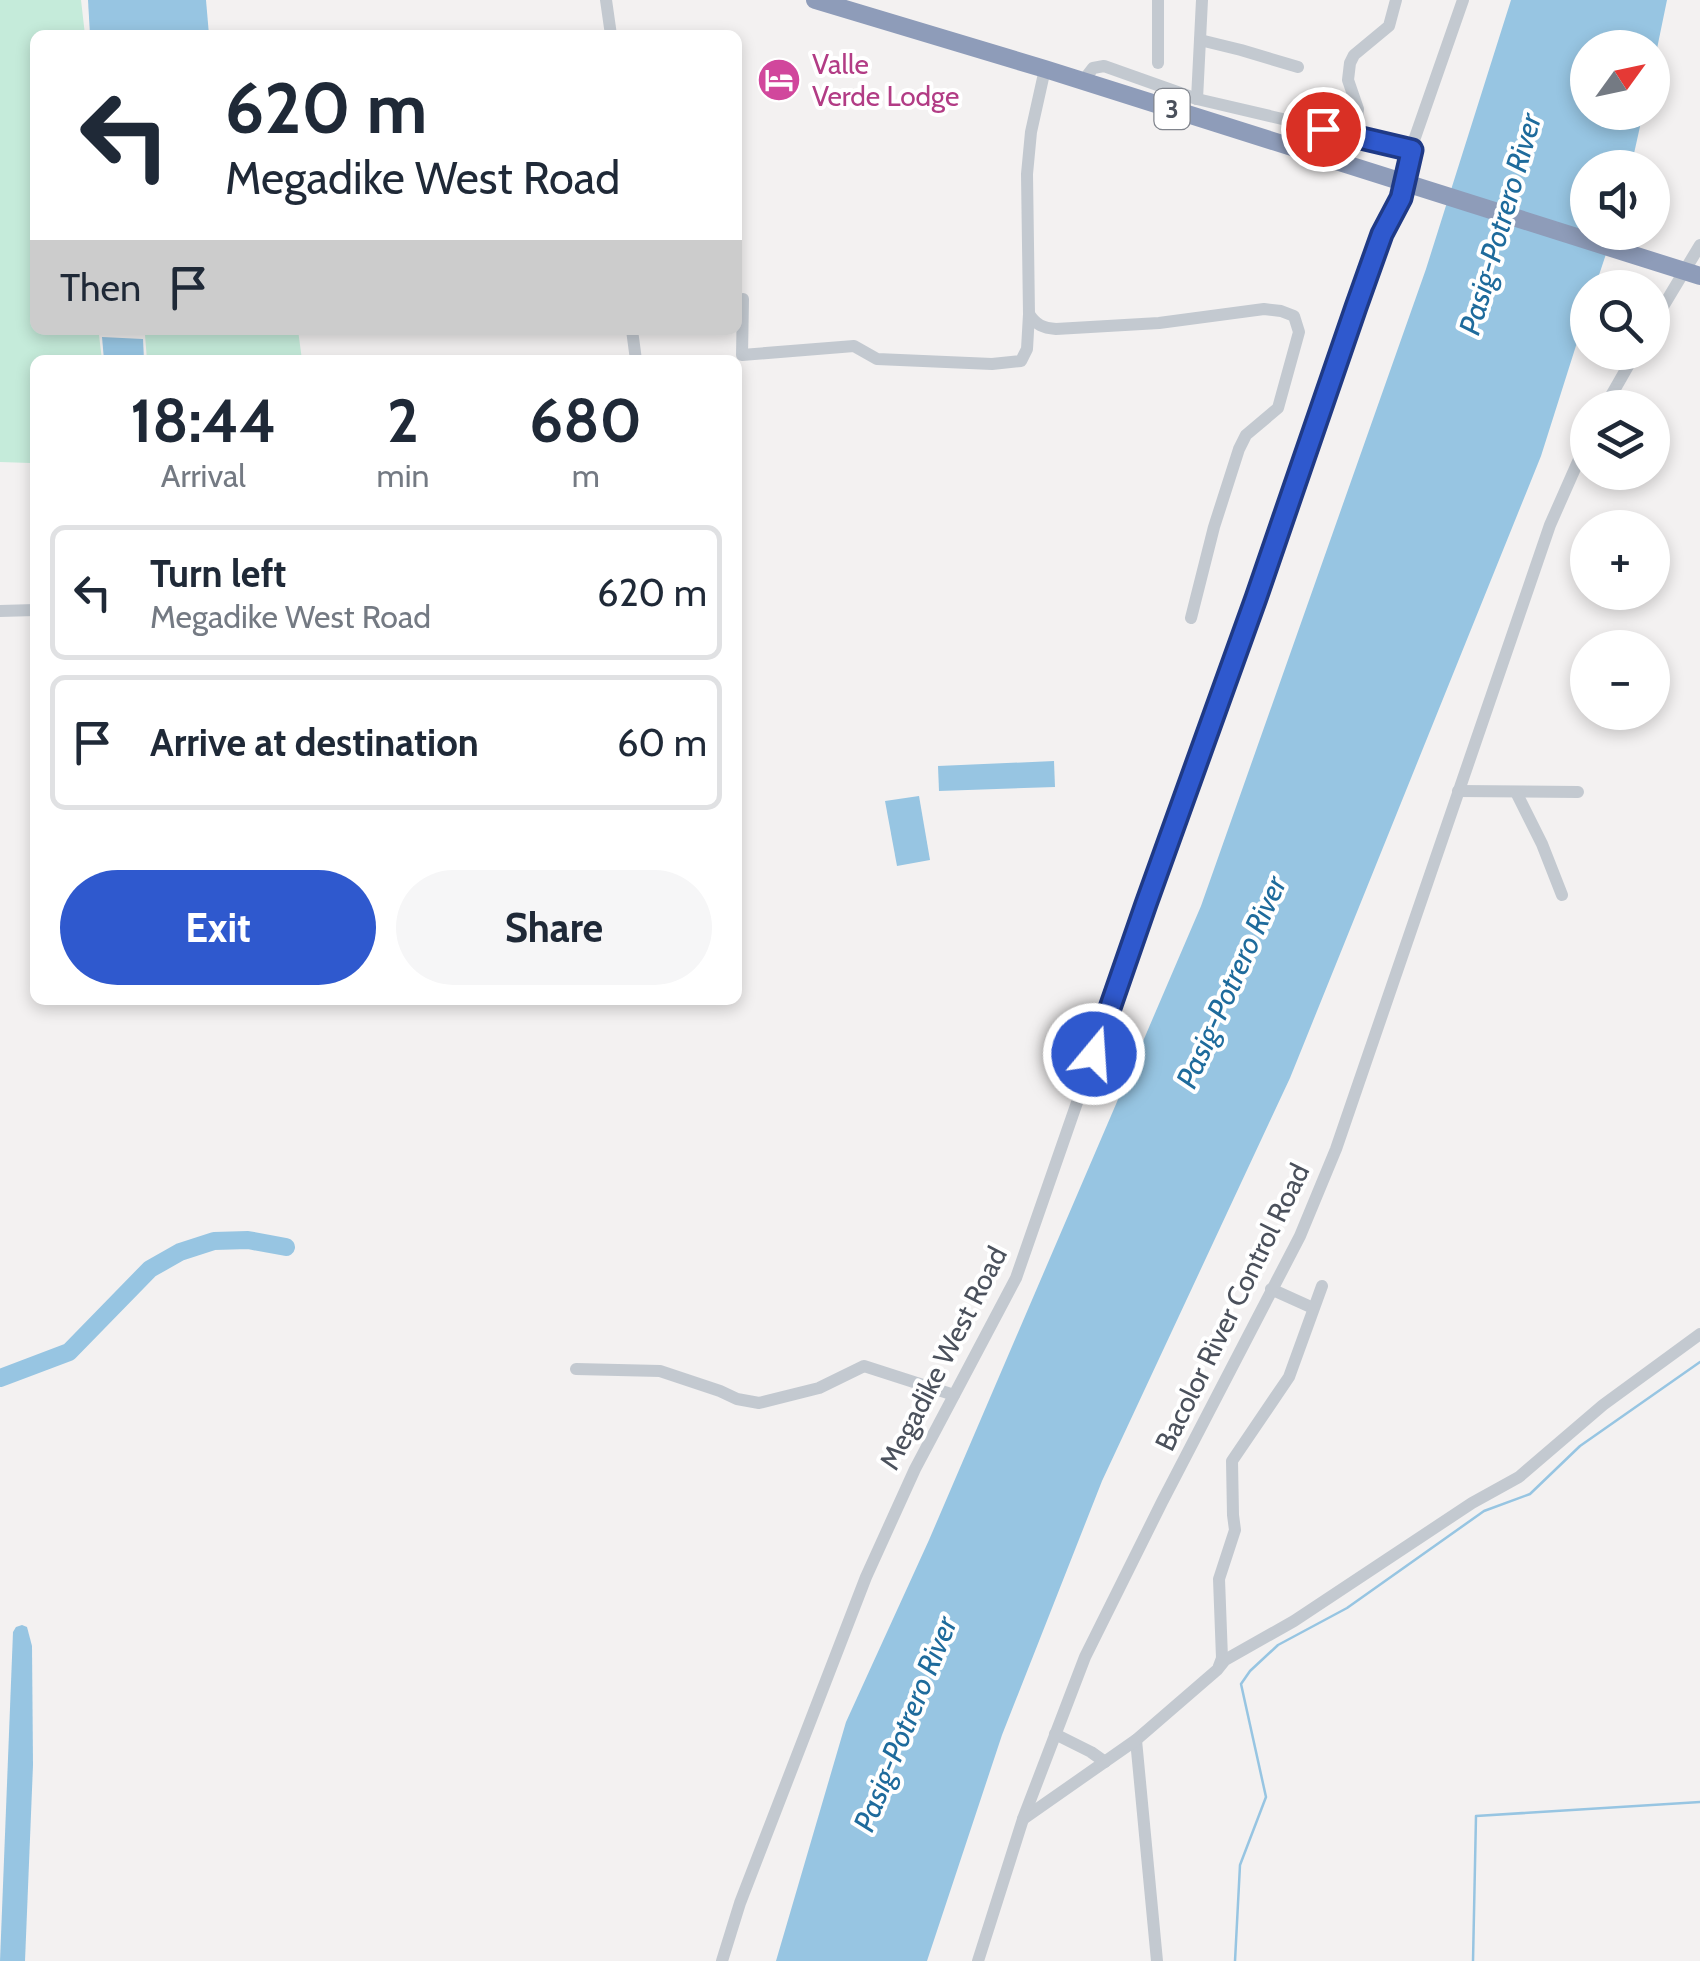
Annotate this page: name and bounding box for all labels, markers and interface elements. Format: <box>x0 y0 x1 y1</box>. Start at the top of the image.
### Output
north arrow <box>1570 30 1670 130</box>
map controls <box>1570 30 1670 730</box>
place label: Valle Verde Lodge <box>812 47 959 113</box>
hotel icon: Valle Verde Lodge <box>756 57 802 103</box>
text: 620 m <box>225 65 427 151</box>
icon: left <box>60 70 190 200</box>
pin <box>1281 87 1366 172</box>
road number: 3 <box>1154 89 1190 129</box>
icon: arrive <box>1296 102 1351 157</box>
water label: Pasig-Potrero River <box>1451 107 1550 339</box>
button: sound <box>1570 150 1670 250</box>
text: Megadike West Road <box>225 151 620 205</box>
icon: arrive <box>161 260 216 315</box>
text: Then <box>60 264 141 311</box>
button: search <box>1570 270 1670 370</box>
text: 18:44 <box>130 384 276 457</box>
text: 2 <box>387 384 419 457</box>
text: 680 <box>530 384 642 457</box>
button: layers <box>1570 390 1670 490</box>
text: Arrival <box>161 456 246 495</box>
text: min <box>377 456 429 495</box>
text: m <box>572 456 600 495</box>
button: + <box>1570 510 1670 610</box>
text: Turn left <box>150 550 286 597</box>
icon: left <box>65 565 120 620</box>
text: 620 m <box>597 569 707 616</box>
text: Megadike West Road <box>150 597 431 636</box>
button: − <box>1570 630 1670 730</box>
icon: arrive <box>65 715 120 770</box>
text: Arrive at destination <box>150 719 479 766</box>
text: 60 m <box>617 719 707 766</box>
water label: Pasig-Potrero River <box>1168 869 1295 1094</box>
button: Exit <box>60 870 376 985</box>
button: Share <box>396 870 712 985</box>
position arrow <box>1042 1002 1146 1106</box>
street label: Bacolor River Control Road <box>1148 1158 1316 1456</box>
street label: Megadike West Road <box>872 1241 1014 1475</box>
water label: Pasig-Potrero River <box>845 1610 966 1837</box>

